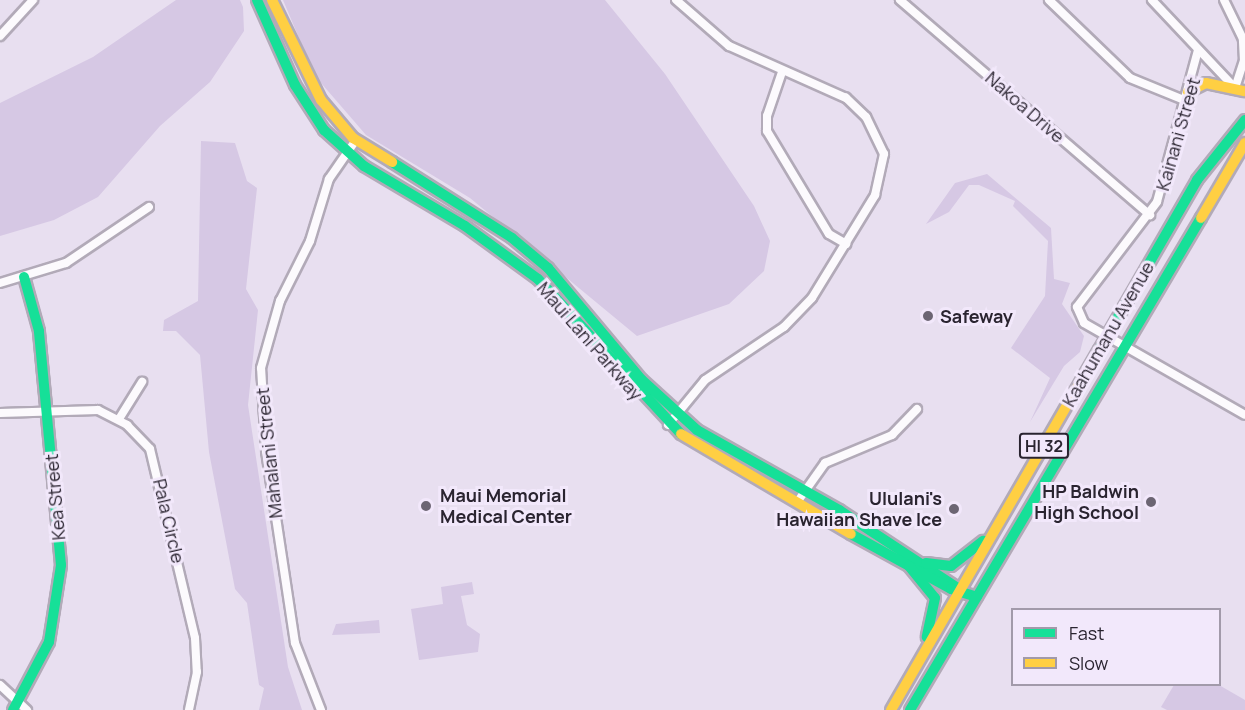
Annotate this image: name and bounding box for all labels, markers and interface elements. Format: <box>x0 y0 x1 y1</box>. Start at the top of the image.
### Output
street label: Nakoa Drive <box>981 67 1069 147</box>
street label: Kainani Street <box>1152 75 1204 193</box>
street label: Kaahumanu Avenue <box>1058 258 1158 410</box>
street label: Maui Lani Parkway <box>533 278 647 404</box>
place label: Safeway <box>940 305 1013 327</box>
marker: Safeway <box>921 309 935 323</box>
street label: Mahalani Street <box>251 387 287 519</box>
road number: HI 32 <box>1018 433 1070 459</box>
street label: Kea Street <box>40 453 70 541</box>
street label: Pala Circle <box>149 477 189 565</box>
place label: HP Baldwin High School <box>1034 481 1139 524</box>
place label: Maui Memorial Medical Center <box>440 485 572 528</box>
place label: Ululani's Hawaiian Shave Ice <box>776 488 942 530</box>
marker: HP Baldwin High School <box>1144 495 1158 509</box>
marker: Maui Memorial Medical Center <box>417 497 435 515</box>
marker: Ululani's Hawaiian Shave Ice <box>947 502 961 516</box>
legend <box>1011 608 1221 686</box>
text: Fast <box>1069 621 1104 645</box>
text: Slow <box>1069 651 1108 675</box>

